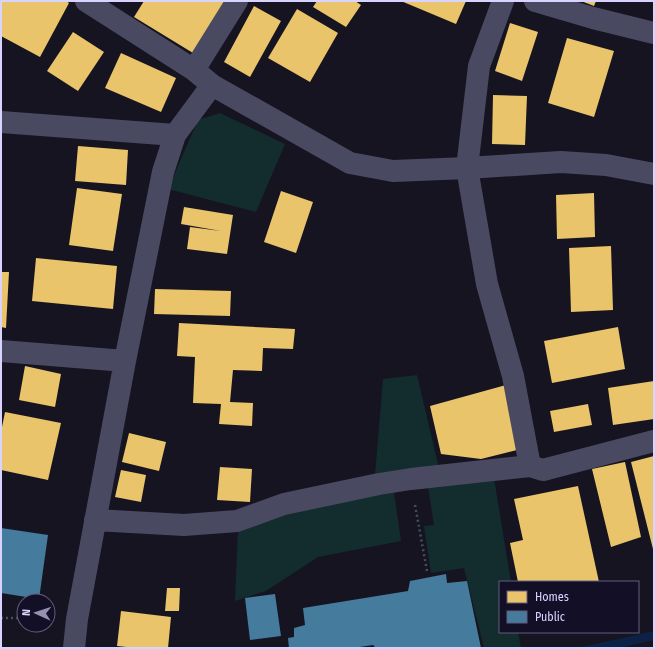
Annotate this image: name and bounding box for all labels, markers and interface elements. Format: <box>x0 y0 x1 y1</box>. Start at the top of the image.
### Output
legend <box>499 581 639 633</box>
text: Homes <box>535 590 569 604</box>
north arrow <box>16 593 56 633</box>
text: N <box>20 609 33 616</box>
text: Public <box>535 610 565 624</box>

